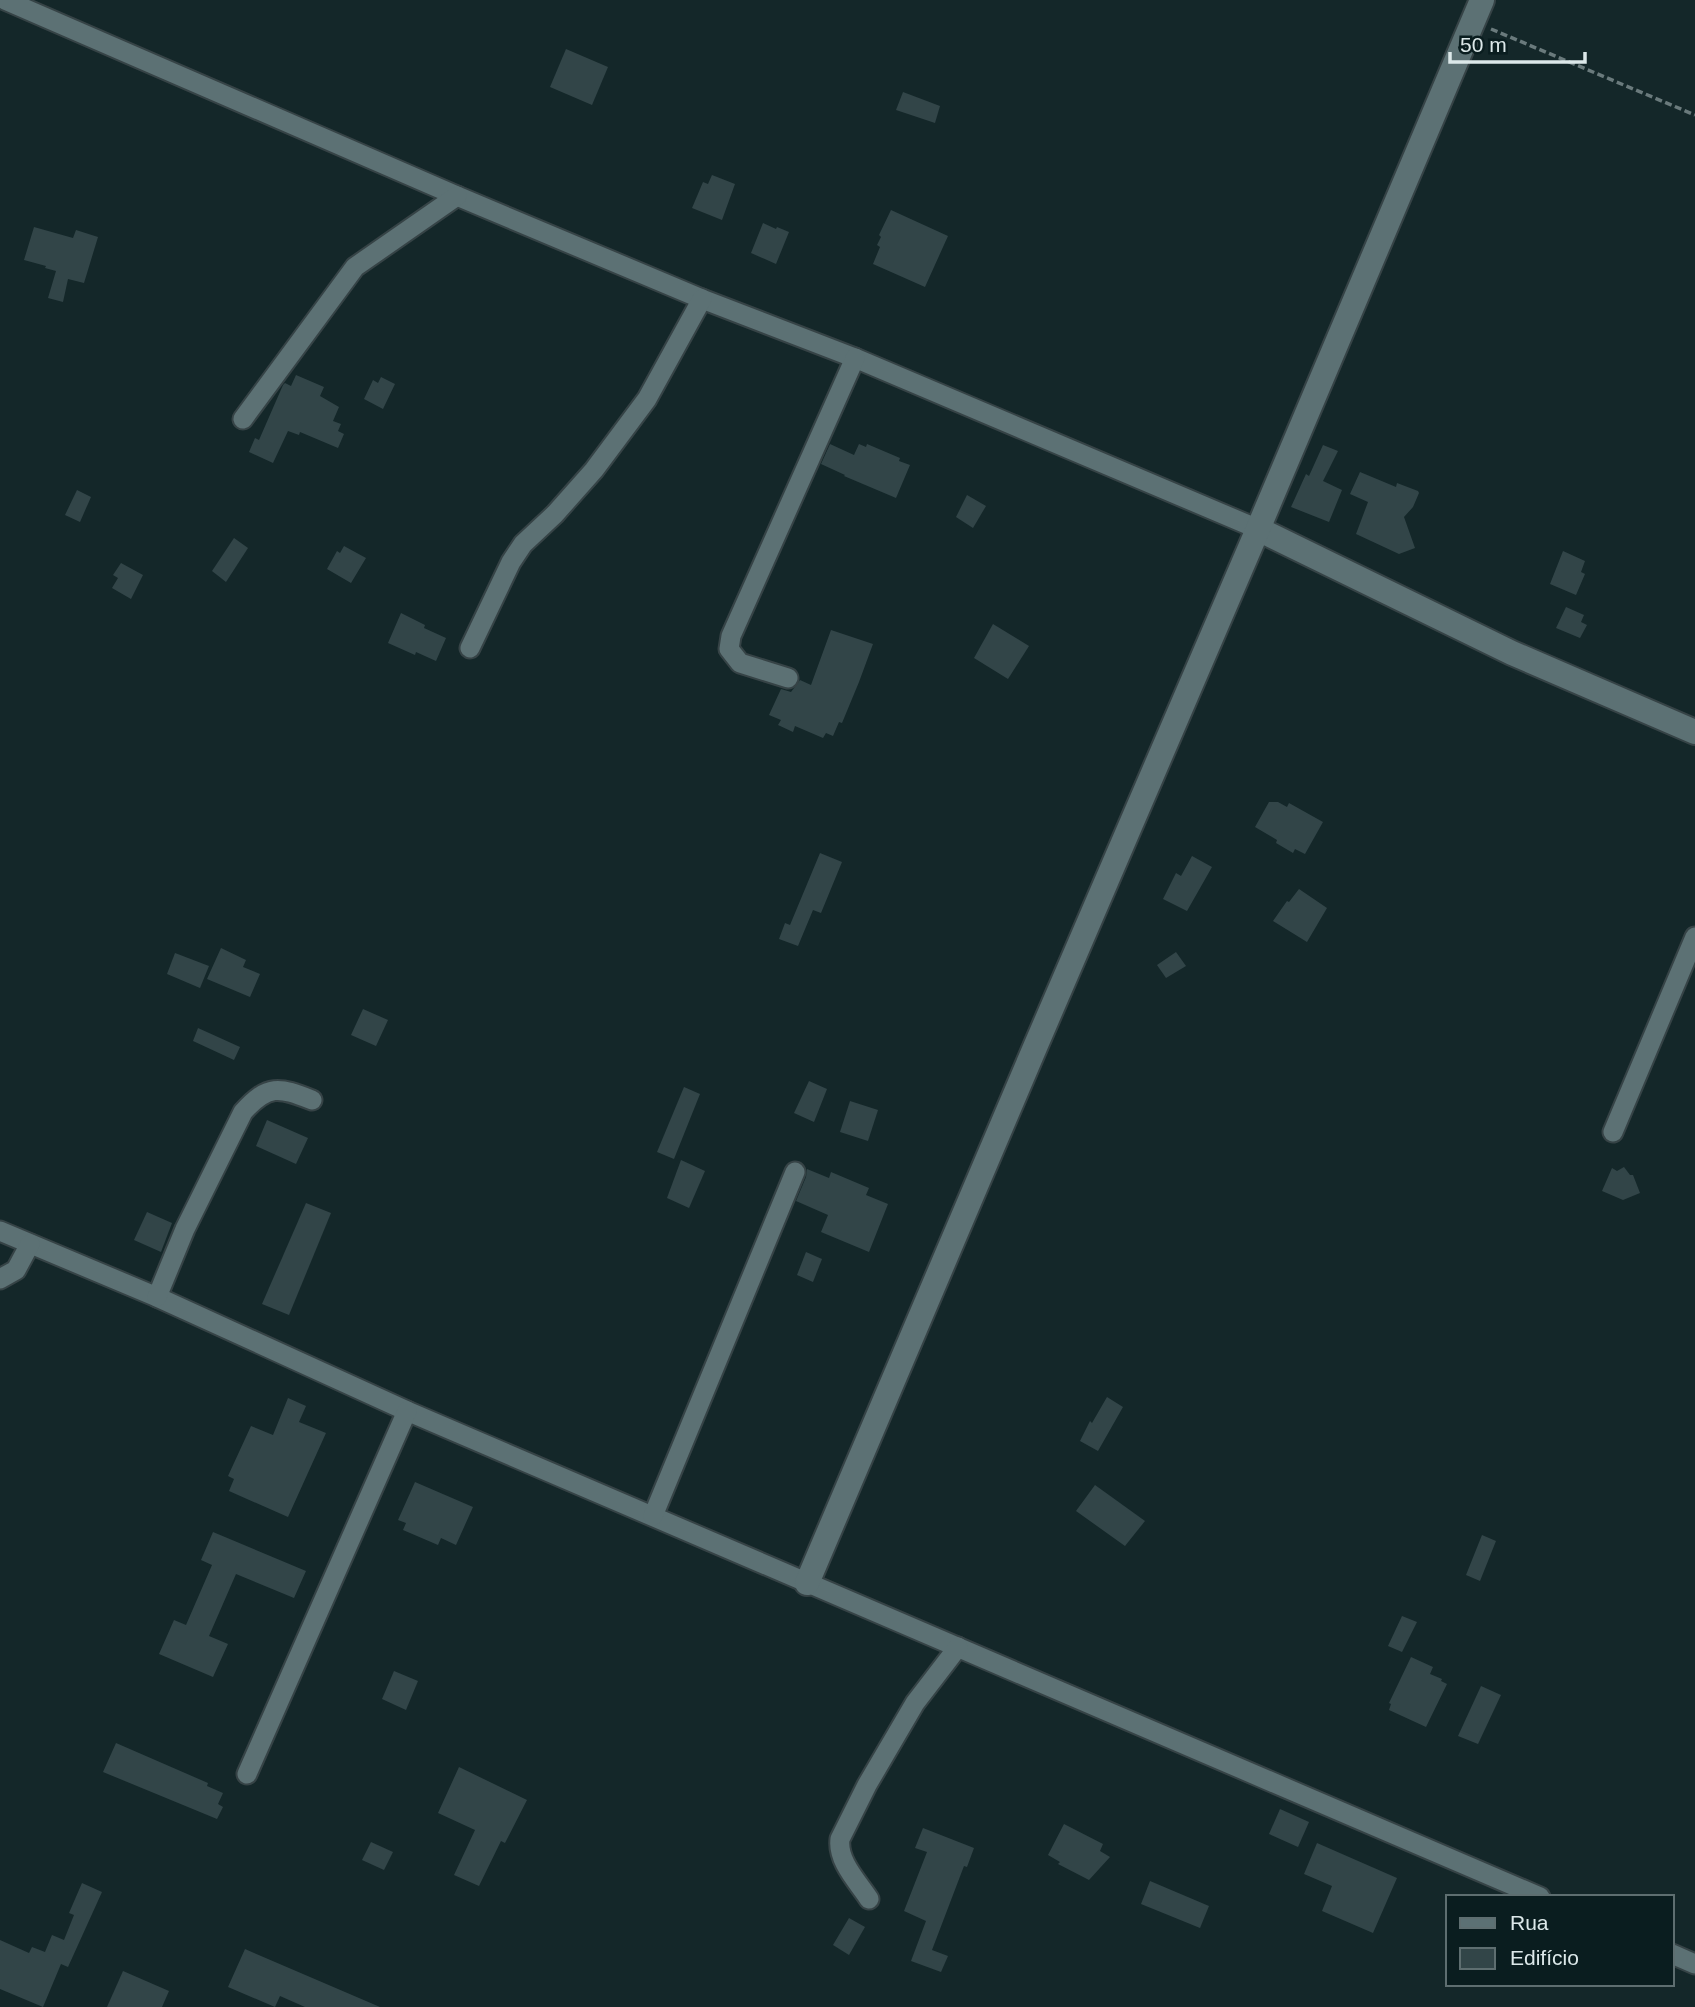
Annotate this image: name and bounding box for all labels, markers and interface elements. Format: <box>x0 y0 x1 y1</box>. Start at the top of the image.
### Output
scale bar <box>1450 21 1585 65</box>
text: 50 m <box>1460 33 1507 56</box>
legend <box>1446 1895 1674 1986</box>
text: Rua <box>1510 1911 1549 1934</box>
text: Edifício <box>1510 1946 1579 1969</box>

